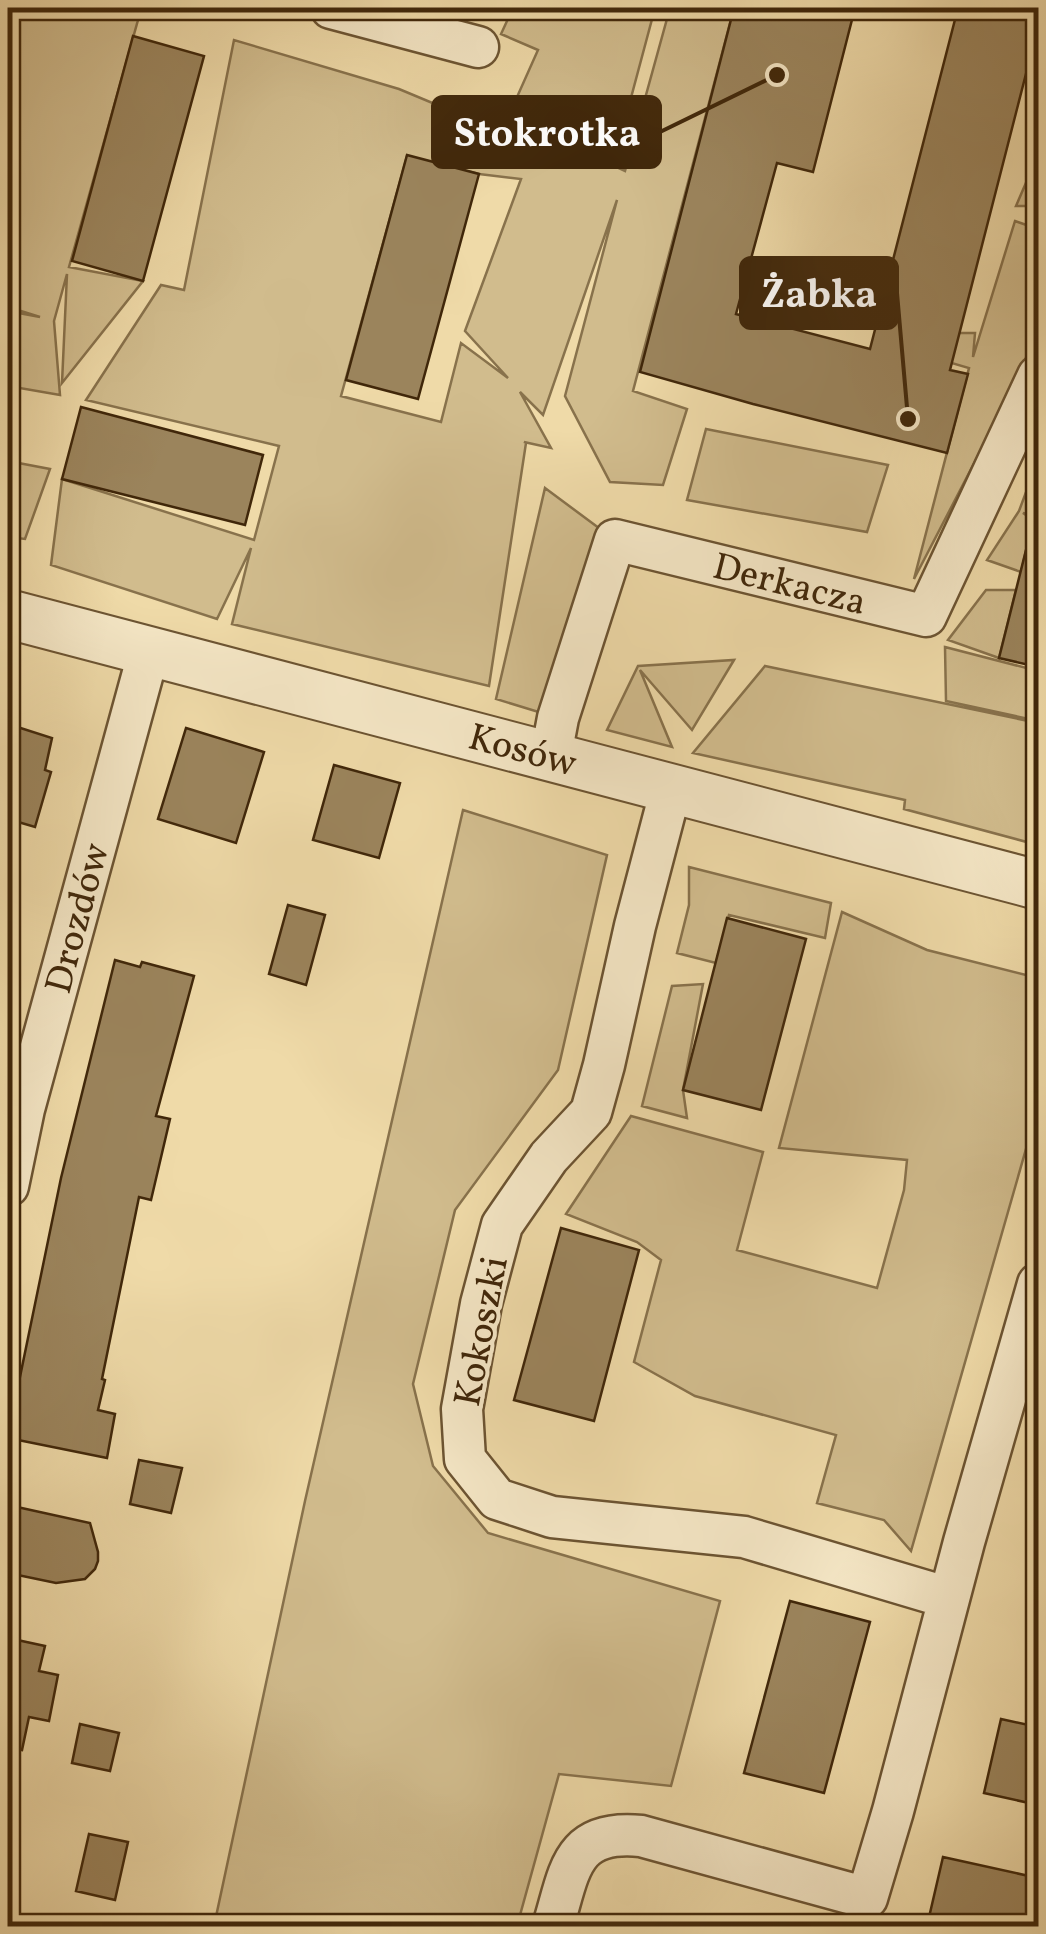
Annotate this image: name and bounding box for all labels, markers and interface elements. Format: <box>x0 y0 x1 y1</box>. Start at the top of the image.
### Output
callout: Stokrotka <box>433 97 660 167</box>
text: Stokrotka <box>453 108 641 164</box>
callout: Żabka <box>741 258 897 328</box>
text: Żabka <box>761 269 877 325</box>
street label: Derkacza <box>707 542 871 631</box>
street label: Kosów <box>462 713 582 792</box>
street label: Drozdów <box>34 838 125 1000</box>
street label: Kokoszki <box>443 1252 524 1411</box>

